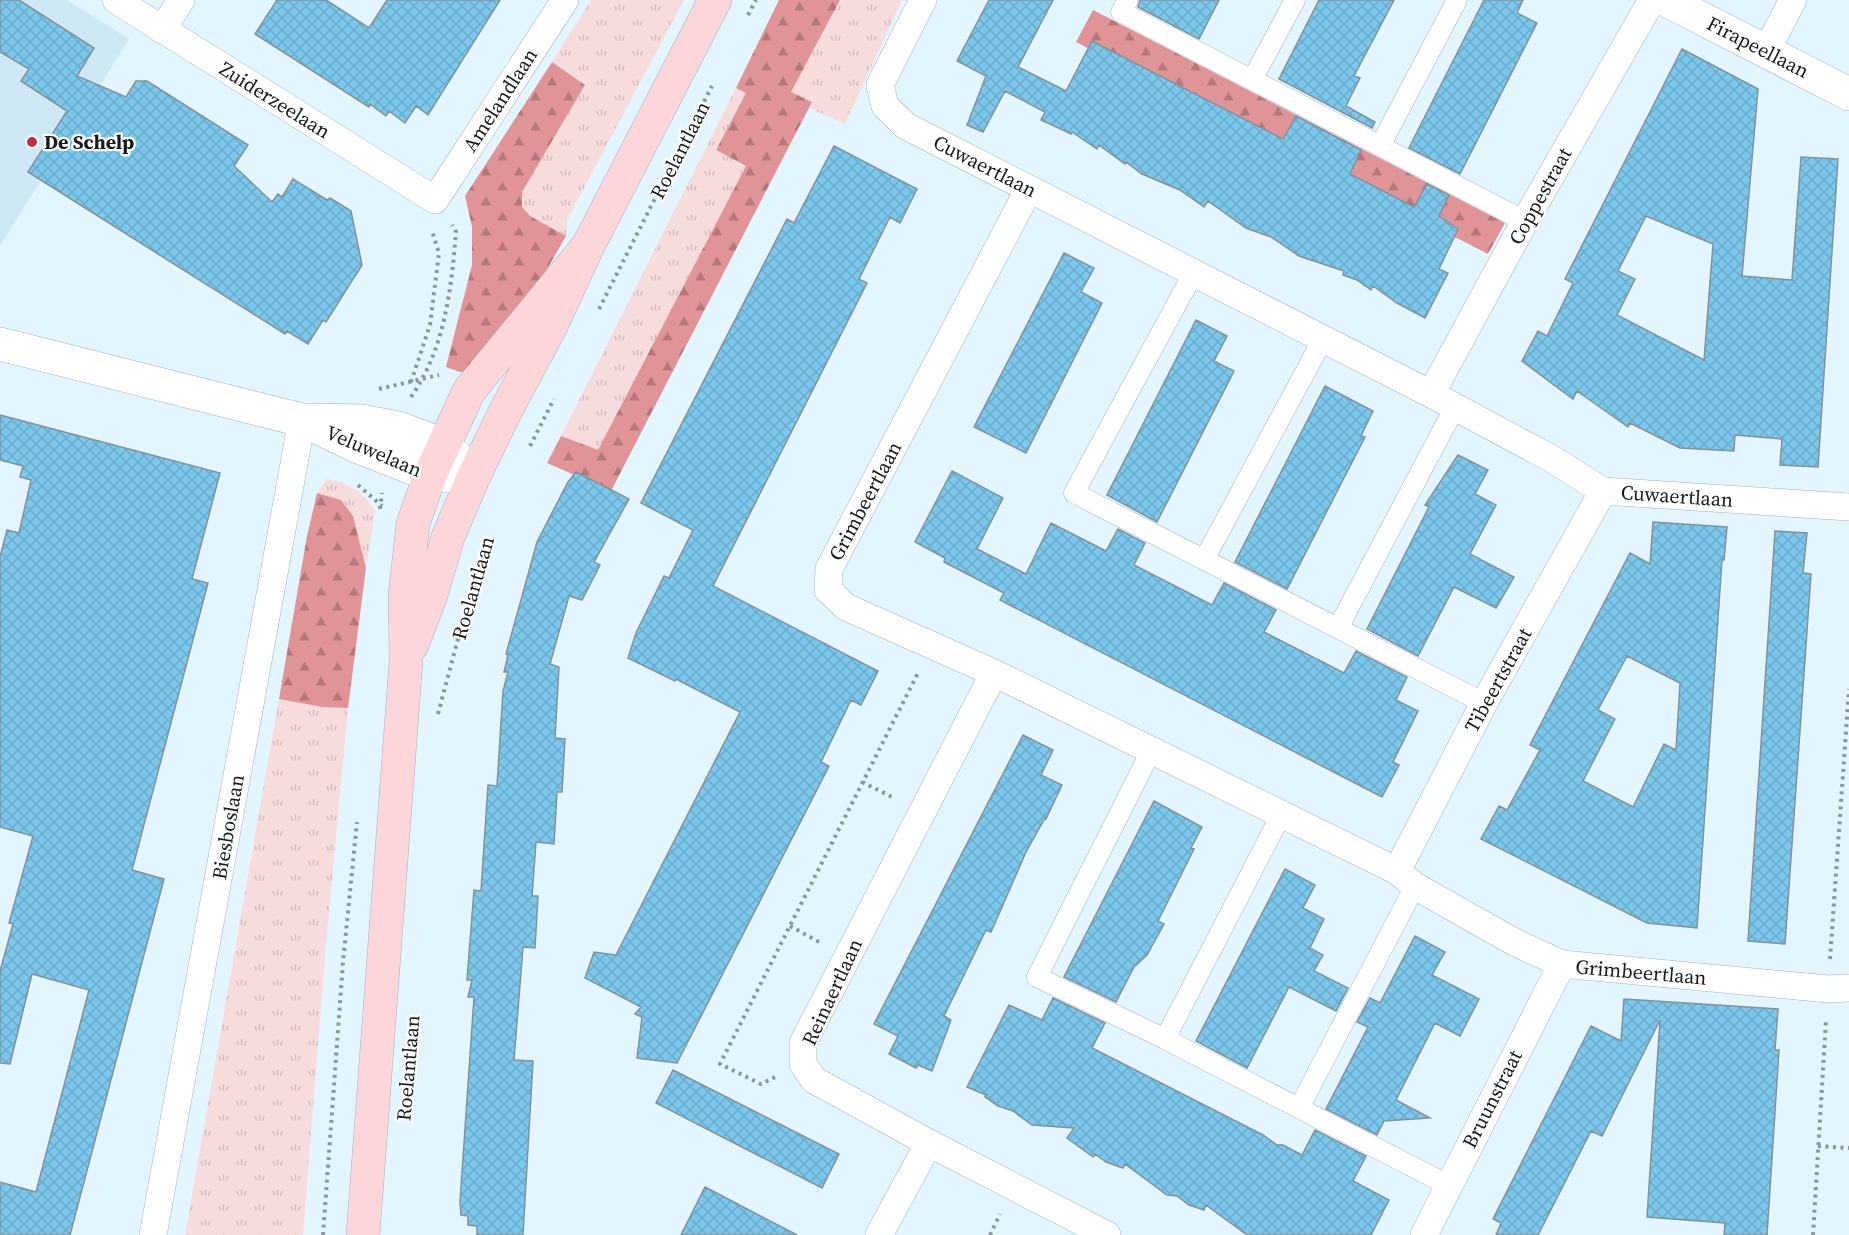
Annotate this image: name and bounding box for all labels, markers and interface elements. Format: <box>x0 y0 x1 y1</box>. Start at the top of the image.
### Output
street label: Firapeellaan <box>1702 9 1814 85</box>
street label: Amelandlaan <box>456 43 544 157</box>
street label: Zuiderzeelaan <box>214 55 336 145</box>
street label: Roelantlaan <box>643 96 717 204</box>
place label: De Schelp <box>44 128 134 156</box>
street label: Cuwaertlaan <box>929 128 1041 204</box>
marker: De Schelp <box>25 135 39 149</box>
street label: Coppestraat <box>1502 142 1578 250</box>
street label: Veluwelaan <box>322 418 426 484</box>
street label: Grimbeertlaan <box>822 436 908 566</box>
street label: Cuwaertlaan <box>1620 478 1734 514</box>
street label: Roelantlaan <box>445 533 501 643</box>
street label: Tibeertstraat <box>1458 622 1539 737</box>
street label: Biesboslaan <box>205 772 251 882</box>
street label: Reinaertlaan <box>795 934 869 1050</box>
street label: Grimbeertlaan <box>1574 952 1708 992</box>
street label: Roelantlaan <box>389 1014 427 1122</box>
street label: Bruunstraat <box>1455 1045 1529 1153</box>

